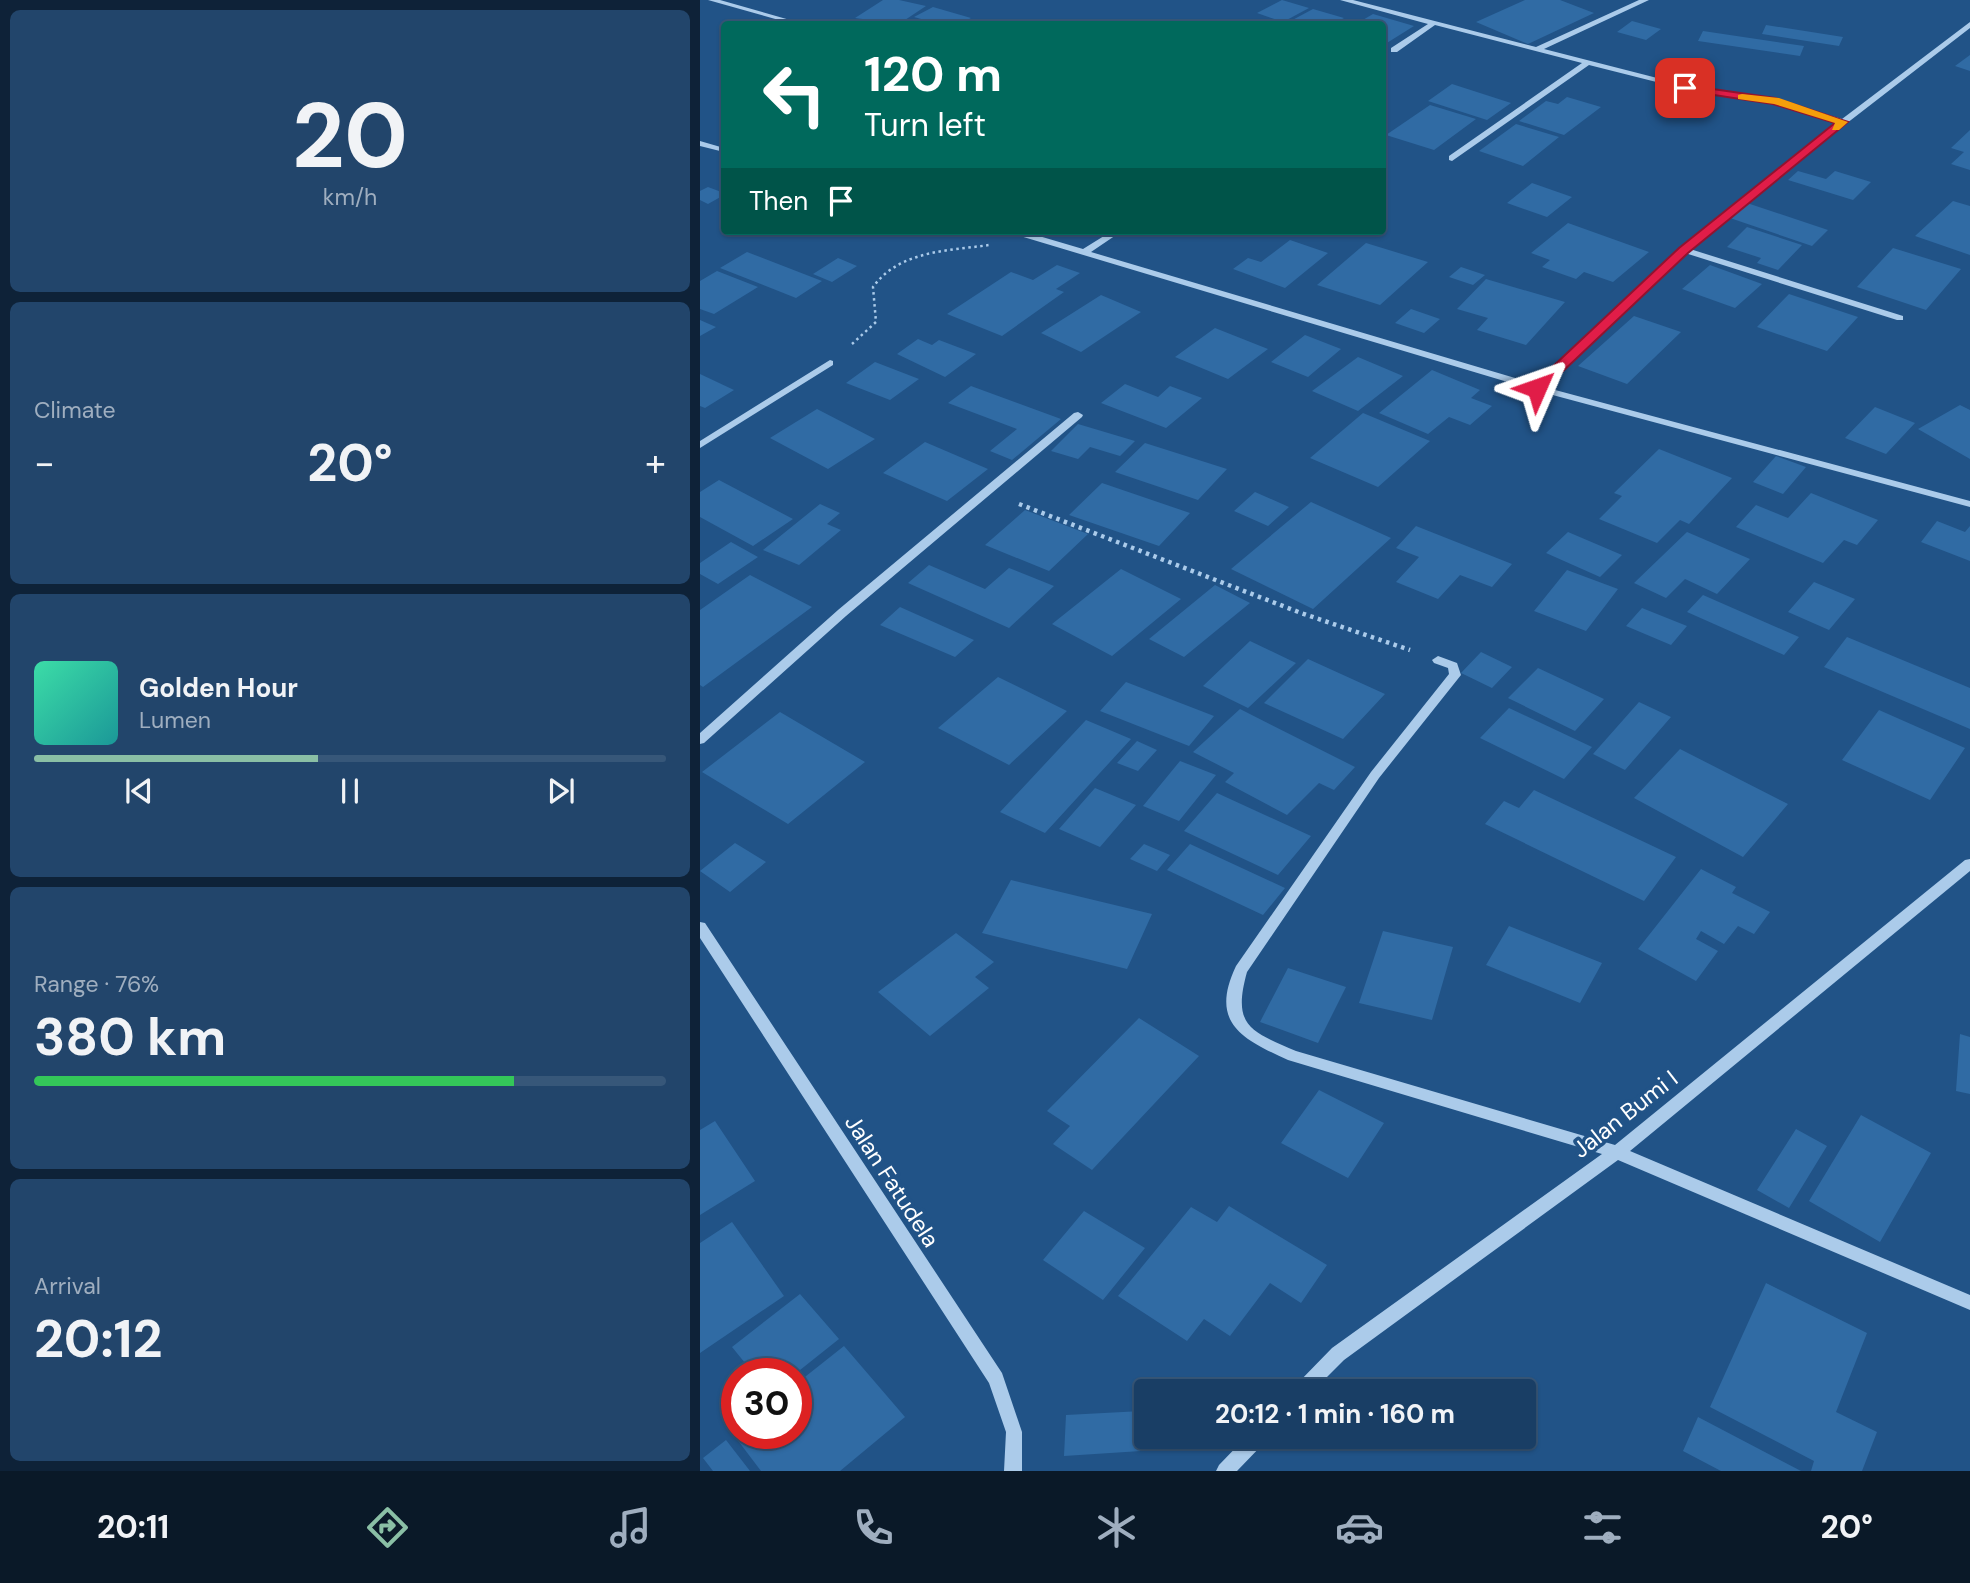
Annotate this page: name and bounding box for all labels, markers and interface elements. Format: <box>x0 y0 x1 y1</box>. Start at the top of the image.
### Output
text: 120 m <box>864 42 1002 106</box>
icon: left <box>749 49 840 140</box>
pin <box>1655 58 1715 118</box>
icon: arrive <box>1666 69 1704 107</box>
text: 20 <box>292 77 408 195</box>
text: Turn left <box>864 104 986 146</box>
text: km/h <box>323 182 377 212</box>
icon: arrive <box>822 182 860 220</box>
text: Then <box>749 184 808 218</box>
position arrow <box>1500 351 1574 425</box>
text: Climate <box>34 395 116 425</box>
text: 20° <box>307 429 393 497</box>
text: − <box>34 438 55 488</box>
text: + <box>645 438 666 488</box>
text: Golden Hour <box>139 671 298 705</box>
text: Lumen <box>139 705 211 735</box>
icon: previous <box>120 772 158 810</box>
icon: pause <box>331 772 369 810</box>
icon: next <box>542 772 580 810</box>
text: Range · 76% <box>34 969 159 999</box>
text: 380 km <box>34 1003 226 1071</box>
street label: Jalan Bumi I <box>1566 1064 1684 1164</box>
street label: Jalan Fatudela <box>838 1109 946 1253</box>
text: Arrival <box>34 1271 101 1301</box>
text: 20:12 <box>34 1305 163 1373</box>
speed limit sign: 30 <box>721 1358 812 1449</box>
text: 20:12 · 1 min · 160 m <box>1215 1397 1455 1431</box>
icon: directions <box>363 1503 412 1552</box>
icon: music <box>606 1503 655 1552</box>
icon: phone <box>849 1503 898 1552</box>
icon: climate <box>1092 1503 1141 1552</box>
icon: car <box>1335 1503 1384 1552</box>
icon: filters <box>1578 1503 1627 1552</box>
text: 20:11 <box>97 1506 169 1548</box>
text: 20° <box>1820 1506 1873 1548</box>

